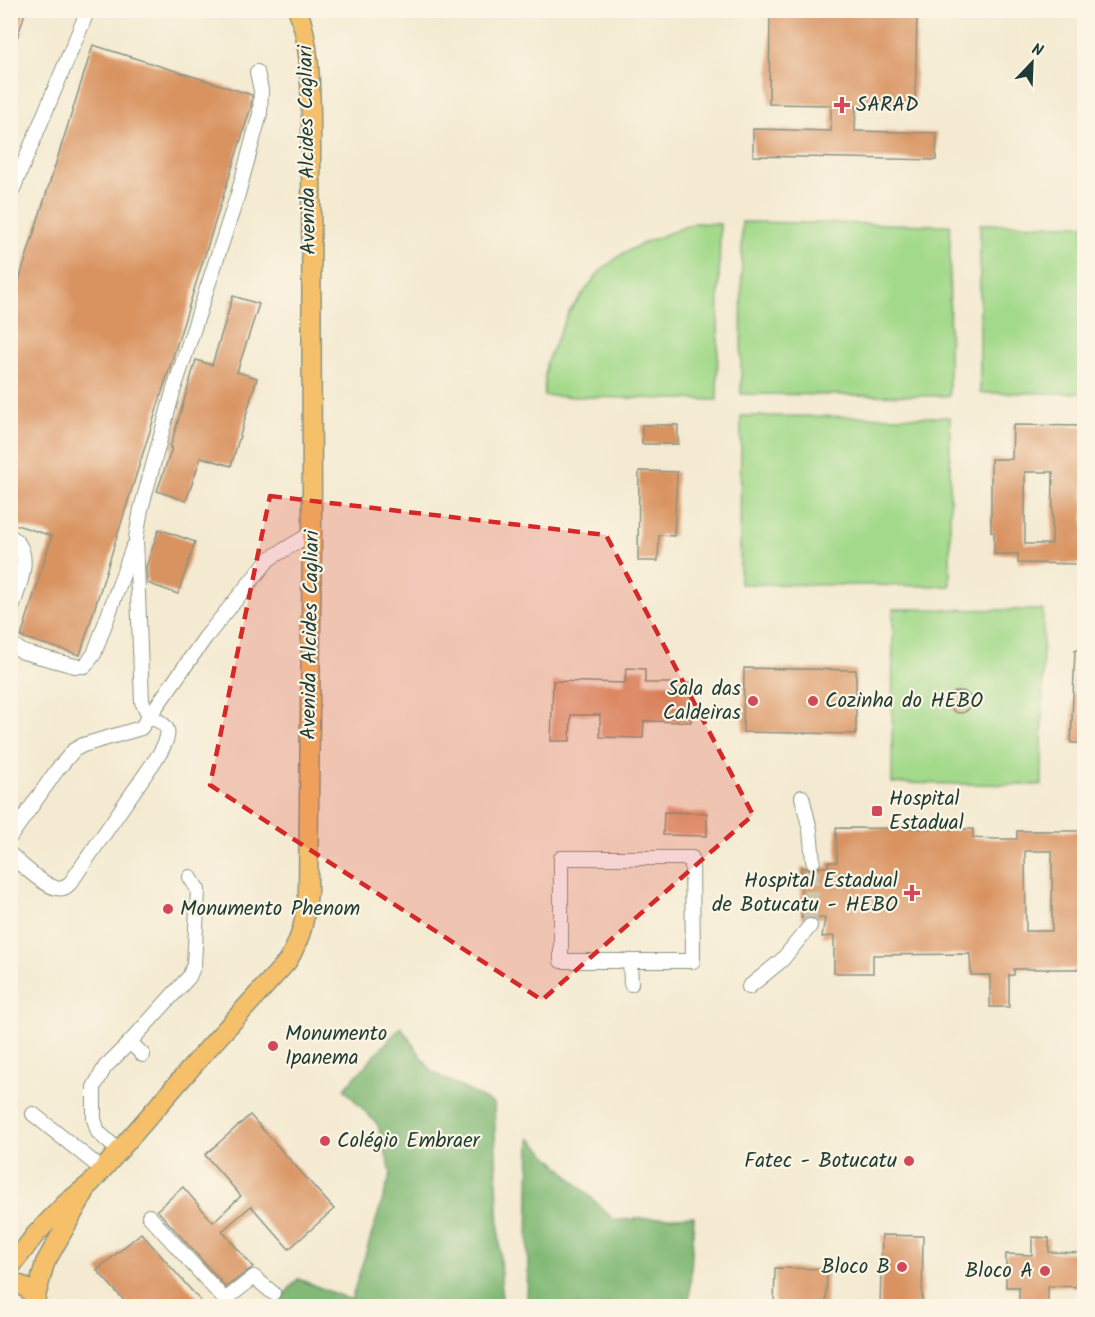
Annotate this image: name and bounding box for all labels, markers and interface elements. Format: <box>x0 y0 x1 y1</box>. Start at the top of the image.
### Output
north arrow <box>1002 33 1062 93</box>
text: N <box>1028 37 1047 64</box>
street label: Avenida Alcides Cagliari <box>290 44 326 255</box>
place label: SARAD <box>856 89 919 122</box>
marker: SARAD <box>833 96 851 114</box>
street label: Avenida Alcides Cagliari <box>293 529 329 740</box>
place label: Sala das Caldeiras <box>663 673 741 730</box>
place label: Cozinha do HEBO <box>825 685 983 718</box>
marker: Sala das Caldeiras <box>746 694 760 708</box>
marker: Cozinha do HEBO <box>806 694 820 708</box>
place label: Hospital Estadual <box>889 783 964 840</box>
marker: Hospital Estadual <box>870 804 884 818</box>
place label: Hospital Estadual de Botucatu - HEBO <box>712 865 898 922</box>
marker: Hospital Estadual de Botucatu - HEBO <box>903 884 921 902</box>
place label: Monumento Phenom <box>180 893 360 926</box>
marker: Monumento Phenom <box>161 902 175 916</box>
place label: Monumento Ipanema <box>285 1018 387 1075</box>
marker: Monumento Ipanema <box>266 1039 280 1053</box>
place label: Colégio Embraer <box>337 1125 481 1158</box>
marker: Colégio Embraer <box>318 1134 332 1148</box>
place label: Fatec - Botucatu <box>744 1145 897 1178</box>
marker: Fatec - Botucatu <box>902 1154 916 1168</box>
place label: Bloco B <box>821 1251 890 1284</box>
place label: Bloco A <box>965 1255 1033 1288</box>
marker: Bloco B <box>895 1260 909 1274</box>
marker: Bloco A <box>1038 1264 1052 1278</box>

